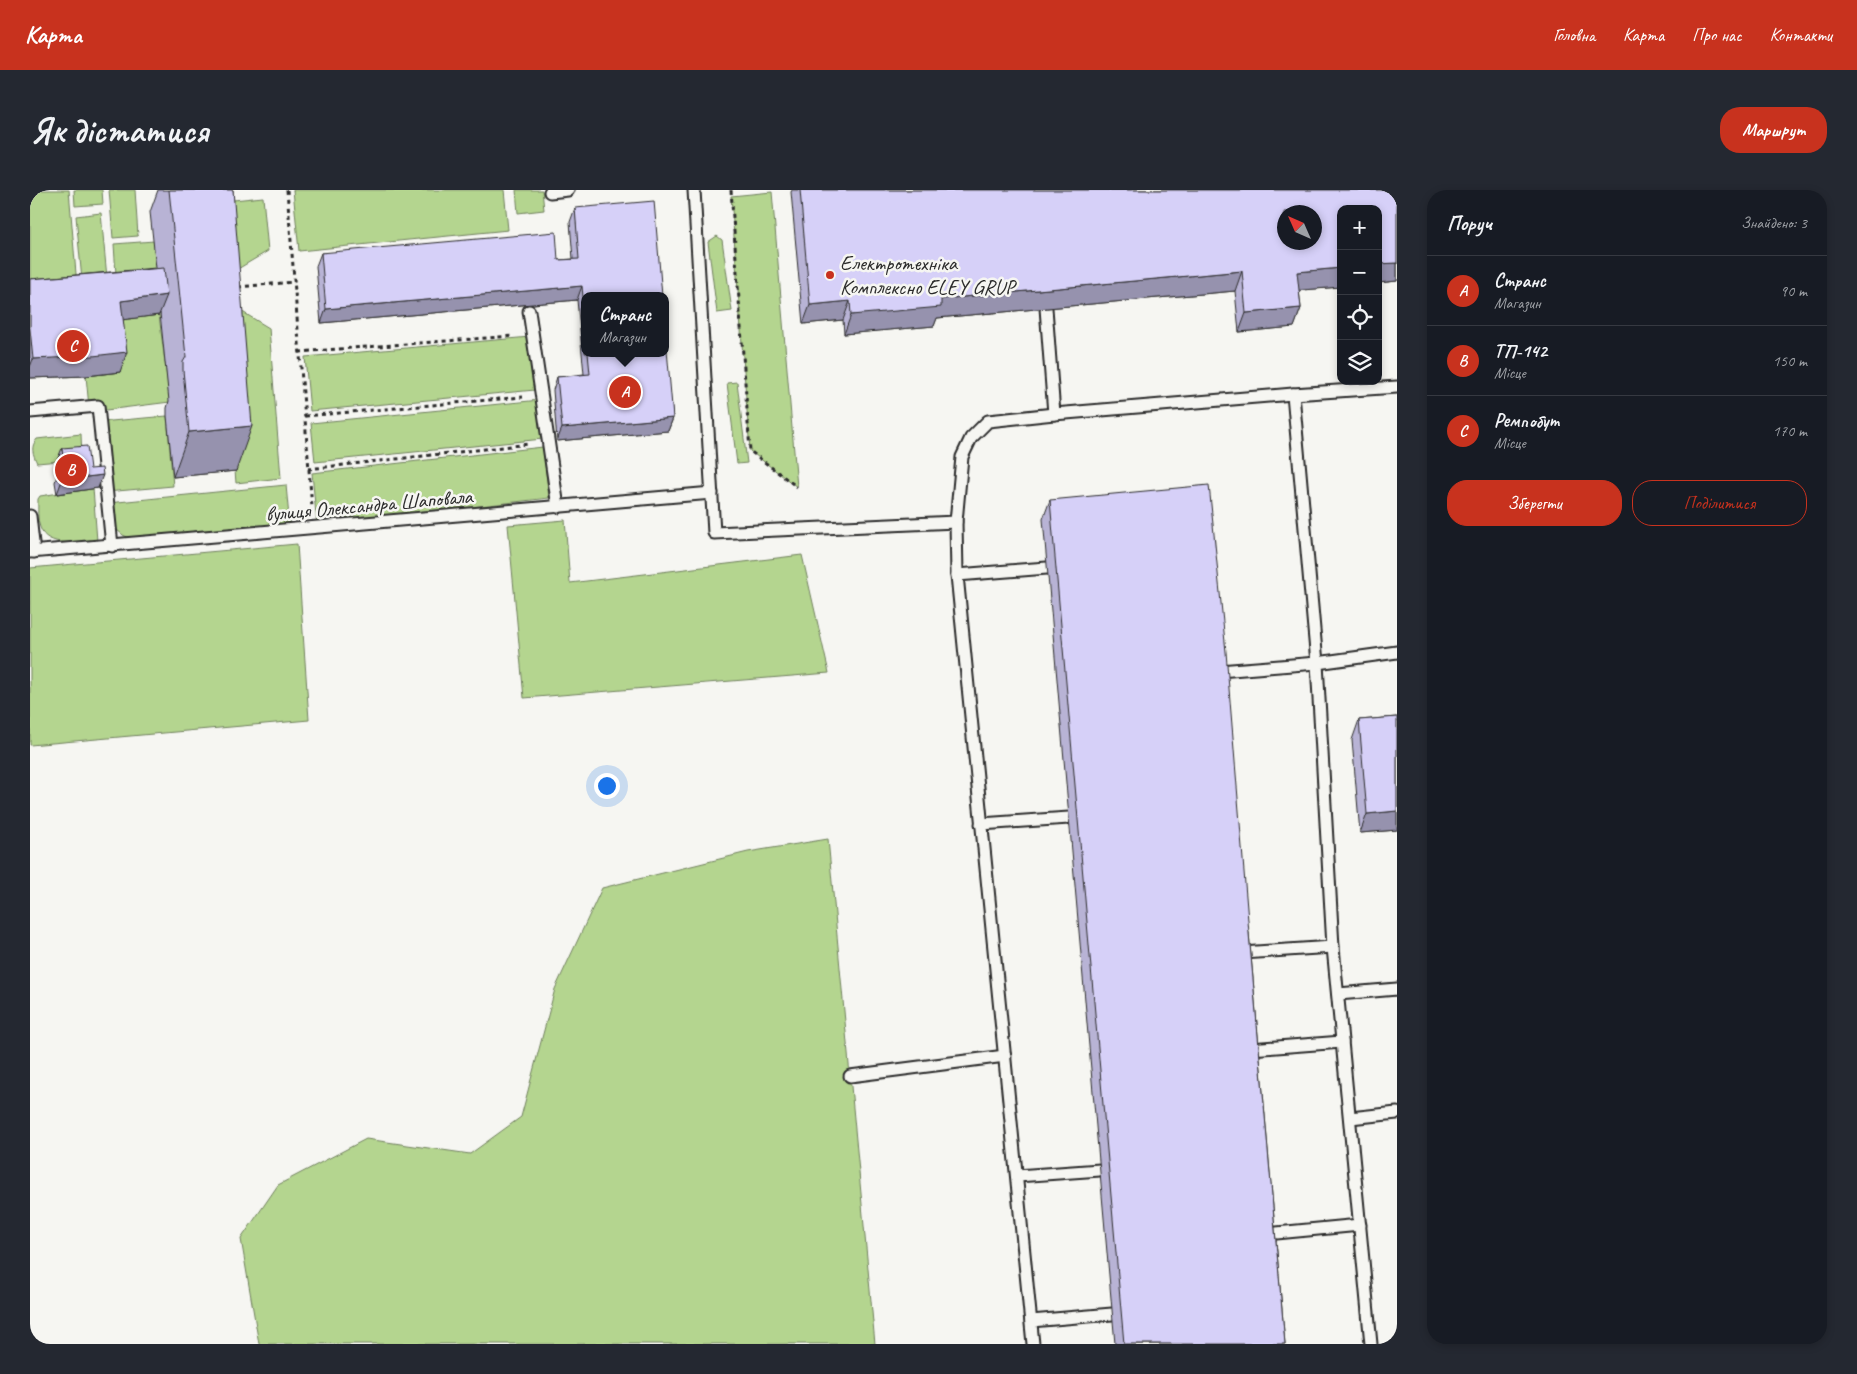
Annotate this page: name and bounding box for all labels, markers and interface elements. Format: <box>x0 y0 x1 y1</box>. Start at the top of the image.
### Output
text: Карта <box>25 20 82 50</box>
text: Головна <box>1553 24 1595 46</box>
text: Карта <box>1623 24 1664 46</box>
text: Про нас <box>1692 24 1742 46</box>
text: Контакти <box>1770 24 1832 46</box>
button: Маршрут <box>1720 107 1827 153</box>
text: Як дістатися <box>30 108 208 153</box>
north arrow <box>1277 205 1322 250</box>
map controls <box>1337 205 1382 385</box>
button: + <box>1337 205 1382 250</box>
text: Поруч <box>1447 210 1492 236</box>
text: Знайдено: 3 <box>1741 213 1807 233</box>
place label: Електротехніка Комплексно ELEY GRUP <box>840 250 1018 300</box>
button: − <box>1337 250 1382 295</box>
marker: Електротехніка Комплексно ELEY GRUP <box>824 269 836 281</box>
text: Странс <box>1494 269 1546 293</box>
text: A <box>1459 281 1467 301</box>
text: 90 m <box>1780 281 1807 301</box>
popup <box>581 292 669 357</box>
text: Магазин <box>1494 293 1541 313</box>
button: locate <box>1337 295 1382 340</box>
text: Странс <box>599 303 651 327</box>
pin: C <box>57 327 89 365</box>
text: Магазин <box>599 327 646 347</box>
text: ТП-142 <box>1494 339 1547 363</box>
button: layers <box>1337 340 1382 385</box>
text: B <box>1459 351 1467 371</box>
text: 150 m <box>1773 351 1807 371</box>
text: Місце <box>1494 363 1526 383</box>
pin: A <box>609 373 641 411</box>
text: Ремпобут <box>1494 409 1559 433</box>
text: C <box>1459 421 1467 441</box>
text: 170 m <box>1773 421 1807 441</box>
text: Місце <box>1494 433 1526 453</box>
pin: B <box>55 451 87 489</box>
button: Зберегти <box>1447 480 1622 526</box>
button: Поділитися <box>1632 480 1807 526</box>
street label: вулиця Олександра Шаповала <box>265 483 475 527</box>
your location <box>594 773 620 799</box>

